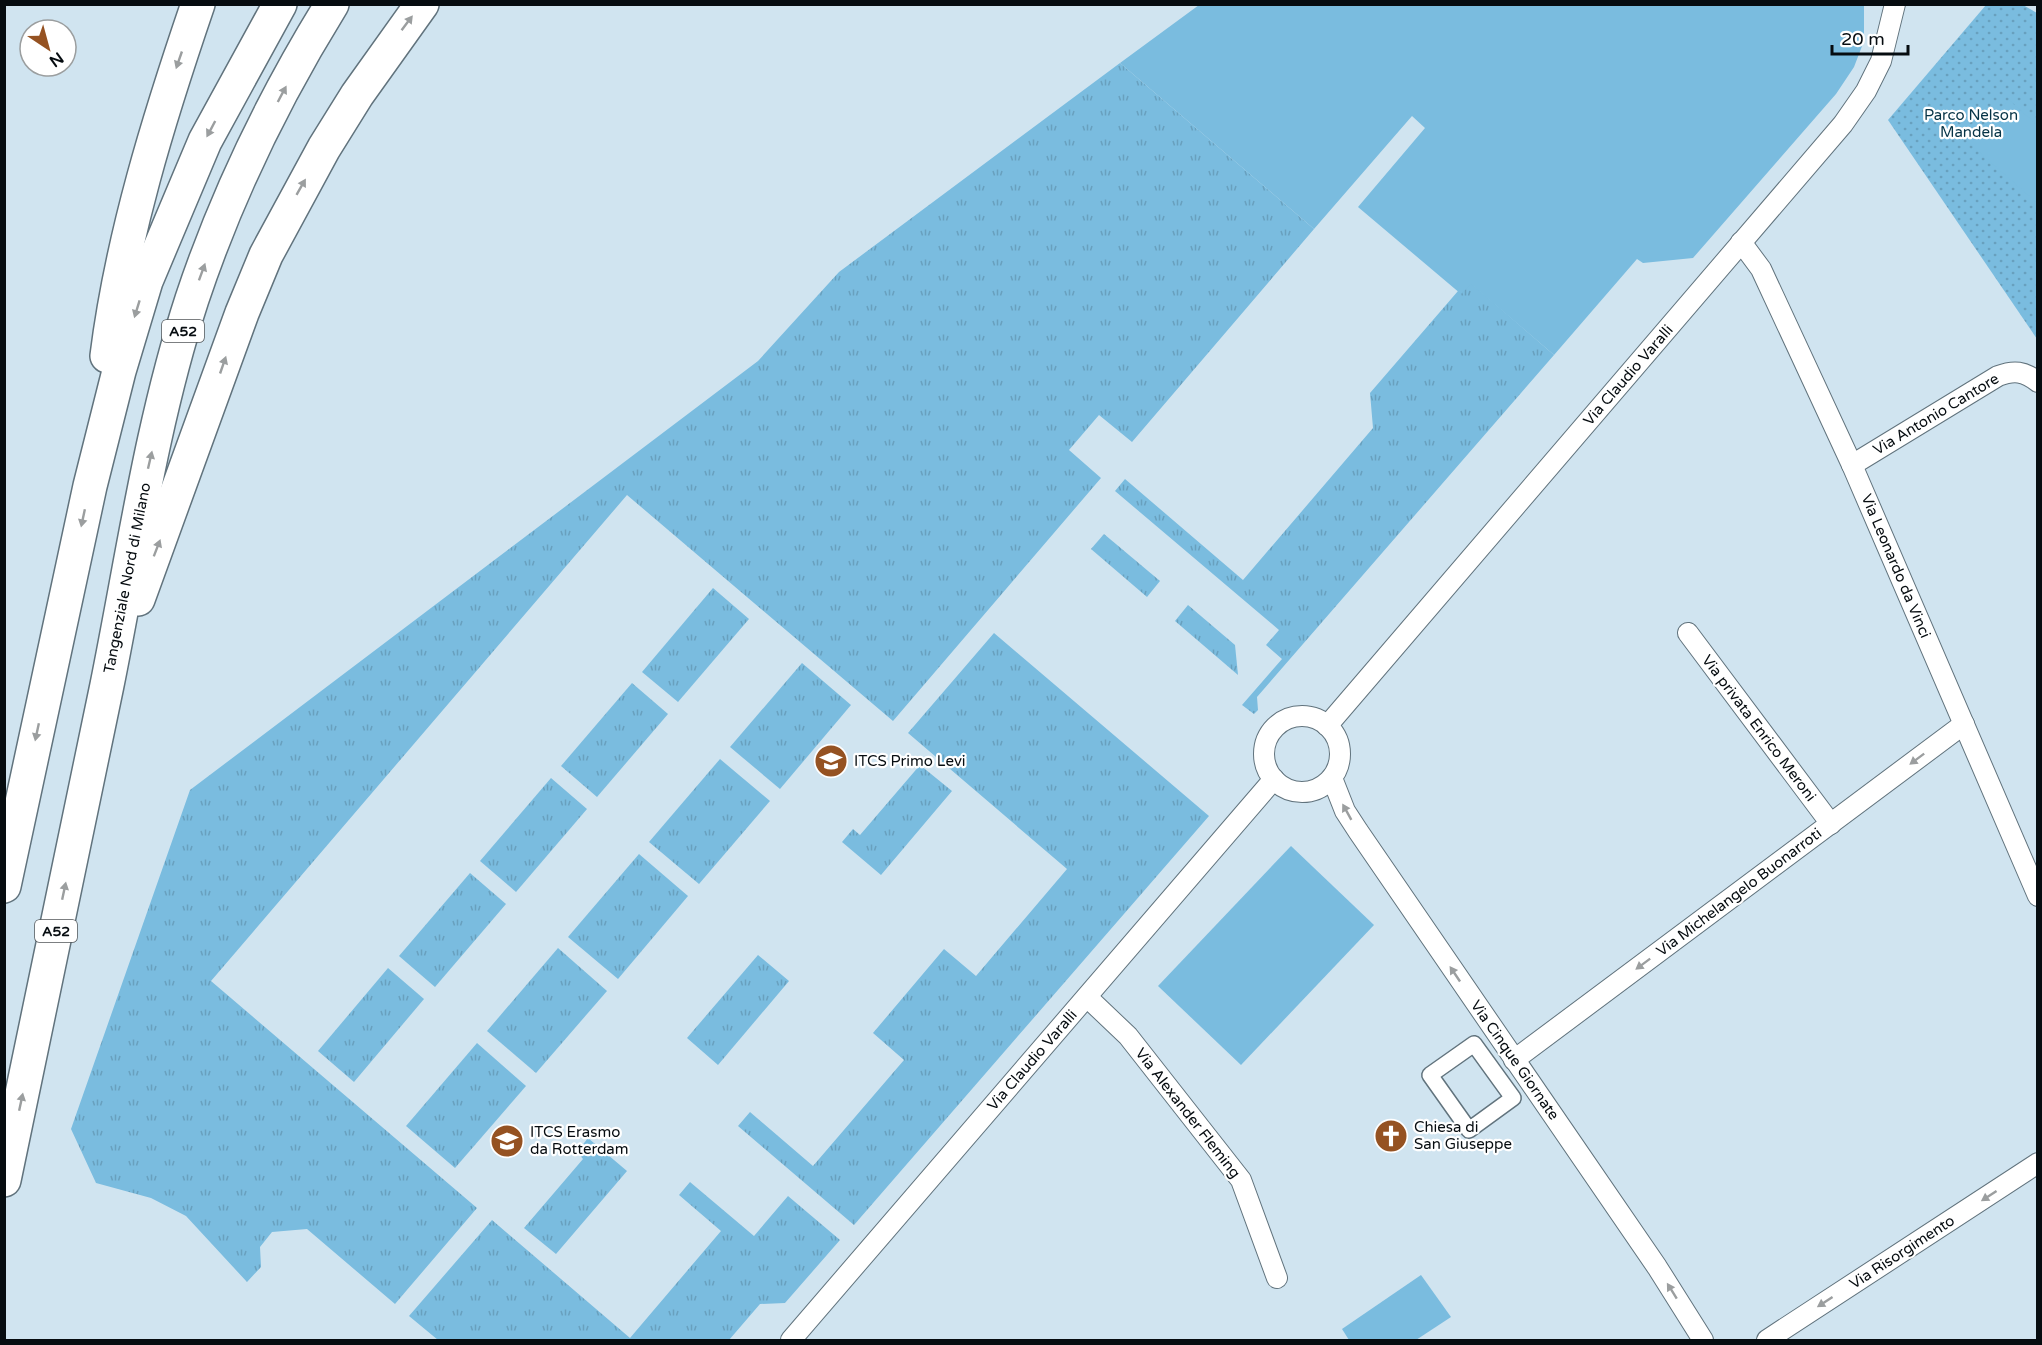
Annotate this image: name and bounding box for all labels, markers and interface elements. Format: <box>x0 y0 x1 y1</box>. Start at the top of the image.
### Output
one-way arrow <box>401 16 413 31</box>
north arrow <box>18 18 78 78</box>
scale bar <box>1832 18 1908 56</box>
text: 20 m <box>1841 28 1885 50</box>
text: N <box>45 47 67 71</box>
one-way arrow <box>173 51 183 69</box>
one-way arrow <box>277 85 287 102</box>
park label: Parco Nelson Mandela <box>1924 106 2018 141</box>
one-way arrow <box>206 121 216 138</box>
one-way arrow <box>296 179 307 195</box>
one-way arrow <box>198 263 208 281</box>
one-way arrow <box>132 300 141 318</box>
road number: A52 <box>162 320 204 342</box>
street label: Via Claudio Varalli <box>1579 321 1677 429</box>
one-way arrow <box>218 356 228 374</box>
street label: Via Antonio Cantore <box>1870 369 2002 459</box>
one-way arrow <box>146 450 156 469</box>
street label: Tangenziale Nord di Milano <box>100 481 154 675</box>
street label: Via Leonardo da Vinci <box>1857 491 1935 641</box>
one-way arrow <box>78 509 87 528</box>
one-way arrow <box>153 539 163 557</box>
street label: Via privata Enrico Meroni <box>1698 651 1820 805</box>
one-way arrow <box>32 723 42 741</box>
school or university icon: ITCS Primo Levi <box>813 743 849 779</box>
place label: ITCS Primo Levi <box>854 752 966 770</box>
one-way arrow <box>1909 753 1924 765</box>
one-way arrow <box>1342 803 1352 820</box>
street label: Via Michelangelo Buonarroti <box>1653 824 1825 960</box>
one-way arrow <box>60 881 69 900</box>
road number: A52 <box>35 920 77 942</box>
one-way arrow <box>1635 958 1651 970</box>
one-way arrow <box>1450 965 1461 982</box>
street label: Via Cinque Giornate <box>1467 997 1563 1123</box>
street label: Via Claudio Varalli <box>983 1006 1081 1114</box>
street label: Via Alexander Fleming <box>1132 1044 1244 1182</box>
one-way arrow <box>16 1093 26 1111</box>
church icon: Chiesa di San Giuseppe <box>1373 1118 1409 1154</box>
place label: Chiesa di San Giuseppe <box>1414 1118 1512 1153</box>
school or university icon: ITCS Erasmo da Rotterdam <box>489 1123 525 1159</box>
place label: ITCS Erasmo da Rotterdam <box>530 1123 629 1158</box>
one-way arrow <box>1980 1190 1997 1201</box>
street label: Via Risorgimento <box>1846 1211 1958 1293</box>
one-way arrow <box>1666 1283 1677 1299</box>
one-way arrow <box>1817 1297 1834 1308</box>

